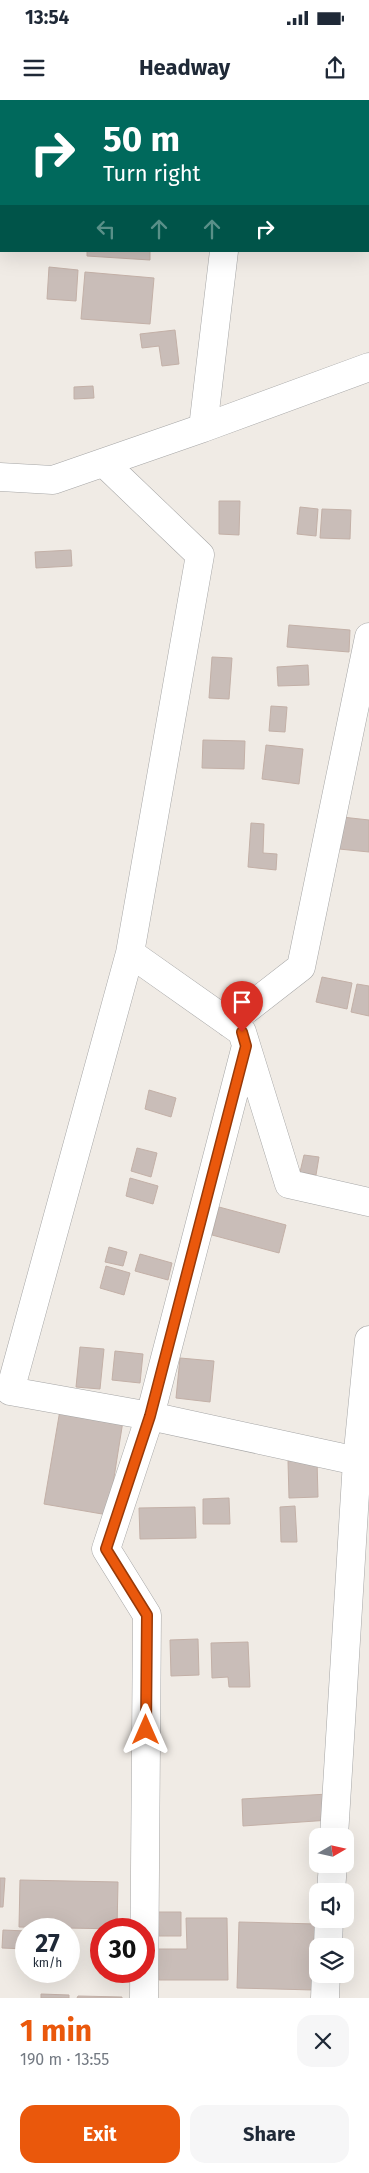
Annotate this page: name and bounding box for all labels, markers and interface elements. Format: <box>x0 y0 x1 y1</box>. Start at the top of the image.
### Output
text: 13:54 <box>25 6 69 29</box>
icon: menu <box>20 54 48 82</box>
text: Headway <box>139 54 230 81</box>
icon: share <box>321 54 349 82</box>
text: 50 m <box>103 118 180 160</box>
icon: right <box>20 120 85 185</box>
text: Turn right <box>103 160 200 187</box>
icon: left <box>92 215 120 243</box>
icon: ahead <box>145 215 173 243</box>
icon: ahead <box>198 215 226 243</box>
icon: right <box>251 215 279 243</box>
pin <box>221 981 263 1032</box>
icon: arrive <box>228 988 256 1016</box>
position arrow <box>119 1703 171 1755</box>
north arrow <box>309 1828 354 1872</box>
map controls <box>309 1828 354 1983</box>
button: sound <box>309 1883 354 1928</box>
speed limit sign: 30 <box>90 1918 155 1983</box>
text: 27 <box>35 1929 60 1959</box>
button: layers <box>309 1938 354 1983</box>
text: km/h <box>33 1956 62 1970</box>
text: 1 min <box>20 2013 92 2049</box>
button: close <box>297 2015 349 2067</box>
text: 190 m · 13:55 <box>20 2050 109 2069</box>
button: Exit <box>20 2105 180 2163</box>
button: Share <box>190 2105 349 2163</box>

